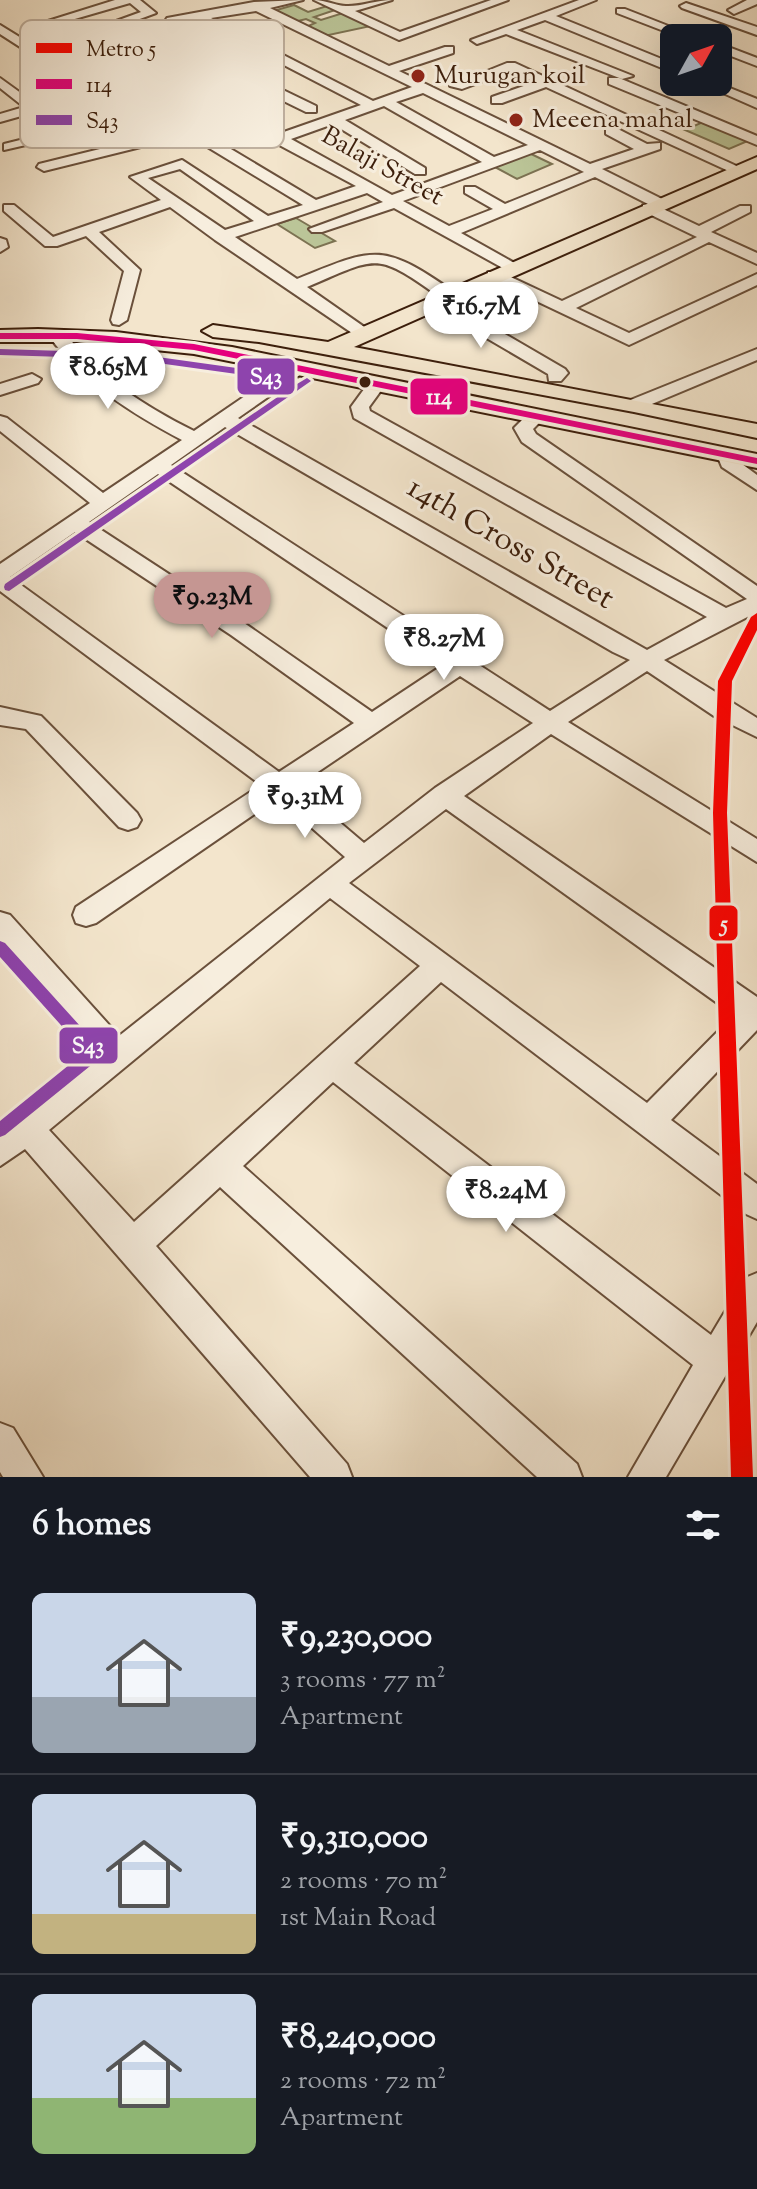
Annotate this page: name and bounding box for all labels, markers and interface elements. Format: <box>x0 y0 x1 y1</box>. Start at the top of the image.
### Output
legend <box>20 20 284 148</box>
north arrow <box>660 24 732 96</box>
map controls <box>660 24 732 96</box>
text: Metro 5 <box>86 35 157 67</box>
place label: Murugan koil <box>434 58 585 95</box>
marker: Murugan koil <box>409 67 427 85</box>
text: 114 <box>86 71 112 103</box>
place label: Meeena mahal <box>532 102 693 139</box>
text: S43 <box>86 107 118 139</box>
marker: Meeena mahal <box>507 111 525 129</box>
street label: Balaji Street <box>314 118 450 216</box>
pin: ₹16.7M <box>416 282 546 350</box>
text: ₹16.7M <box>441 289 521 326</box>
pin: ₹8.65M <box>43 343 173 411</box>
text: ₹8.65M <box>68 350 148 387</box>
line badge: S43 <box>236 357 296 396</box>
text: S43 <box>250 363 282 395</box>
unlabelled marker <box>357 374 373 390</box>
line badge: 114 <box>409 377 469 416</box>
text: 114 <box>426 383 452 415</box>
street label: 14th Cross Street <box>398 466 622 622</box>
pin: ₹9.23M <box>147 572 277 640</box>
text: ₹9.23M <box>172 579 252 616</box>
pin: ₹8.27M <box>379 614 509 682</box>
text: ₹8.27M <box>403 621 485 658</box>
pin: ₹9.31M <box>240 772 370 840</box>
text: ₹9.31M <box>266 779 344 816</box>
line badge: 5 <box>708 904 739 942</box>
text: 5 <box>718 910 728 942</box>
line badge: S43 <box>58 1026 119 1065</box>
text: S43 <box>72 1032 104 1064</box>
pin: ₹8.24M <box>441 1166 571 1234</box>
text: ₹8.24M <box>464 1173 548 1210</box>
text: 6 homes <box>32 1501 151 1550</box>
icon: filters <box>681 1503 725 1547</box>
text: ₹9,230,000 <box>280 1613 432 1662</box>
icon: home <box>96 1625 192 1721</box>
text: 3 rooms · 77 m² <box>280 1662 445 1699</box>
text: Apartment <box>280 1699 403 1736</box>
text: ₹9,310,000 <box>280 1814 428 1863</box>
icon: home <box>96 1826 192 1922</box>
text: 2 rooms · 70 m² <box>280 1863 447 1900</box>
text: 1st Main Road <box>280 1900 436 1937</box>
text: ₹8,240,000 <box>280 2014 436 2063</box>
icon: home <box>96 2026 192 2122</box>
text: 2 rooms · 72 m² <box>280 2063 446 2100</box>
text: Apartment <box>280 2100 403 2137</box>

